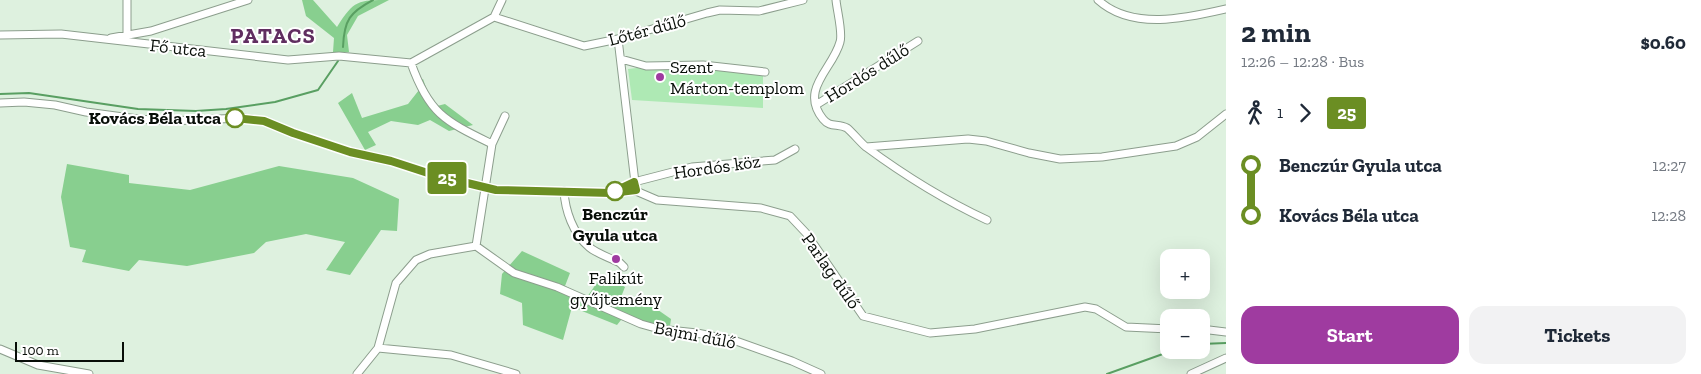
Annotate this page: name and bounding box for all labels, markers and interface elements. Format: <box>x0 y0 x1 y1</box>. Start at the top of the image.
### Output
street label: Lőtér dűlő <box>606 9 688 51</box>
text: 2 min <box>1241 16 1311 49</box>
district label: PATACS <box>230 22 316 49</box>
text: $0.60 <box>1641 31 1686 54</box>
street label: Fő utca <box>149 34 208 62</box>
street label: Hordós dűlő <box>821 38 913 108</box>
text: 12:26 – 12:28 · Bus <box>1241 52 1364 71</box>
place label: Szent Márton-templom <box>670 56 805 99</box>
marker: Szent Márton-templom <box>654 71 666 83</box>
icon: walk <box>1241 99 1269 127</box>
icon: forward <box>1291 99 1319 127</box>
text: 25 <box>1337 102 1356 124</box>
text: 1 <box>1277 103 1283 122</box>
place label: Kovács Béla utca <box>88 107 221 129</box>
marker: Kovács Béla utca <box>225 108 245 128</box>
street label: Hordós köz <box>672 150 762 184</box>
text: Benczúr Gyula utca <box>1279 154 1442 177</box>
text: 12:27 <box>1652 156 1686 175</box>
line badge: 25 <box>424 162 470 194</box>
text: 25 <box>437 167 457 189</box>
marker: Benczúr Gyula utca <box>605 181 625 201</box>
place label: Benczúr Gyula utca <box>572 203 658 246</box>
text: Kovács Béla utca <box>1279 204 1419 227</box>
text: 12:28 <box>1651 206 1686 225</box>
street label: Parlag dűlő <box>797 229 865 313</box>
map controls <box>1160 249 1210 359</box>
button: + <box>1160 249 1210 299</box>
marker: Falikút gyűjtemény <box>610 253 622 265</box>
place label: Falikút gyűjtemény <box>570 267 663 310</box>
button: Start <box>1241 306 1459 364</box>
button: Tickets <box>1469 306 1686 364</box>
button: − <box>1160 309 1210 359</box>
street label: Bajmi dűlő <box>652 316 738 354</box>
scale bar <box>15 339 124 362</box>
text: 100 m <box>22 342 59 359</box>

